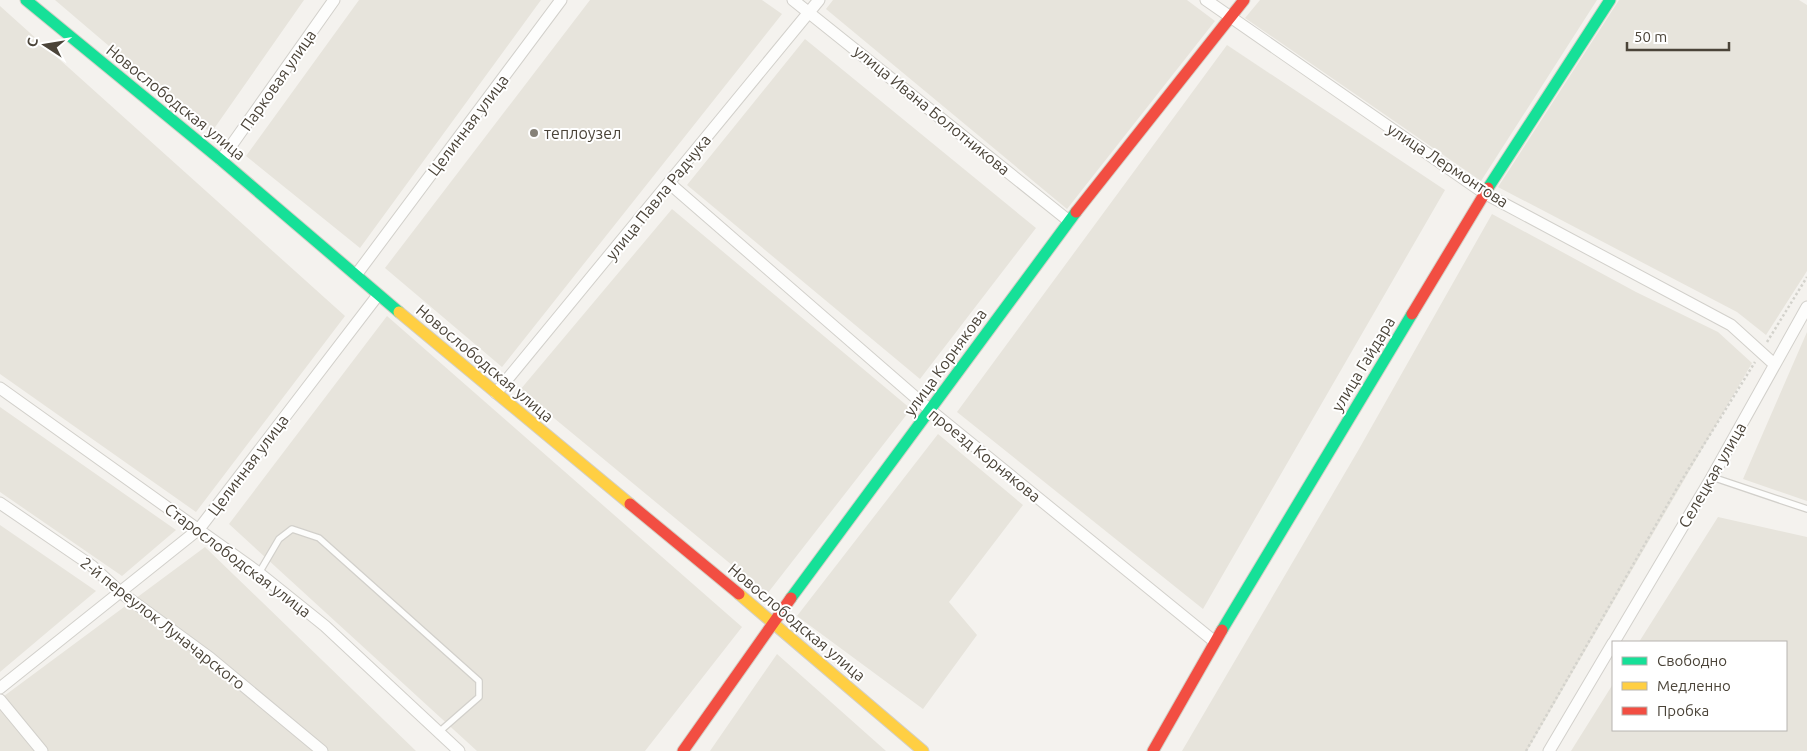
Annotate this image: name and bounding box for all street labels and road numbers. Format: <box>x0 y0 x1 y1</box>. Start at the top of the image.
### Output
street label: Парковая улица <box>236 26 320 134</box>
street label: Новослободская улица <box>103 41 249 163</box>
street label: улица Ивана Болотникова <box>850 42 1014 178</box>
street label: Целинная улица <box>424 71 512 179</box>
street label: улица Лермонтова <box>1384 119 1512 211</box>
street label: улица Павла Радчука <box>602 131 714 263</box>
street label: Новослободская улица <box>413 300 557 426</box>
street label: улица Корнякова <box>900 305 990 419</box>
street label: улица Гайдара <box>1328 314 1398 414</box>
street label: проезд Корнякова <box>926 405 1044 505</box>
street label: Целинная улица <box>204 411 292 519</box>
street label: Селецкая улица <box>1675 419 1749 531</box>
street label: Старослободская улица <box>161 499 315 621</box>
street label: 2-й переулок Луначарского <box>77 553 249 693</box>
street label: Новослободская улица <box>725 559 869 685</box>

